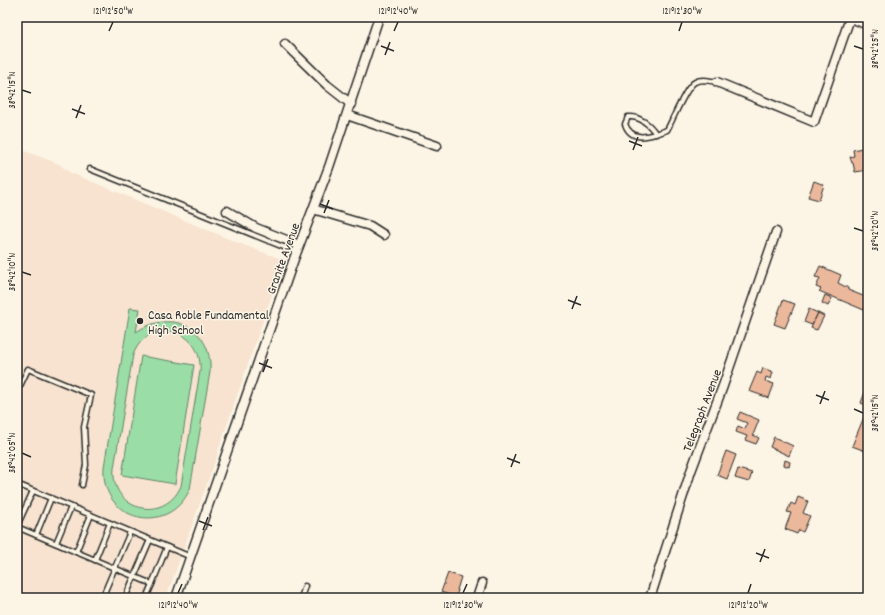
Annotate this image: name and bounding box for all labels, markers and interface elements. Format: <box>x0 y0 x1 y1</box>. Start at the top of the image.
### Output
text: 121°12'50"W <box>93 5 133 19</box>
text: 121°12'40"W <box>378 5 418 19</box>
text: 121°12'30"W <box>662 5 702 19</box>
text: 38°42'25"N <box>869 29 883 69</box>
text: 38°42'15"N <box>6 71 20 109</box>
text: 38°42'20"N <box>869 211 883 251</box>
street label: Granite Avenue <box>263 220 306 297</box>
text: 38°42'10"N <box>6 253 20 291</box>
place label: Casa Roble Fundamental High School <box>148 307 269 341</box>
marker: Casa Roble Fundamental High School <box>135 316 145 326</box>
street label: Telegraph Avenue <box>679 367 728 455</box>
text: 38°42'15"N <box>869 394 883 432</box>
text: 38°42'05"N <box>6 433 20 473</box>
text: 121°12'40"W <box>158 599 198 613</box>
text: 121°12'30"W <box>443 599 483 613</box>
text: 121°12'20"W <box>728 599 768 613</box>

